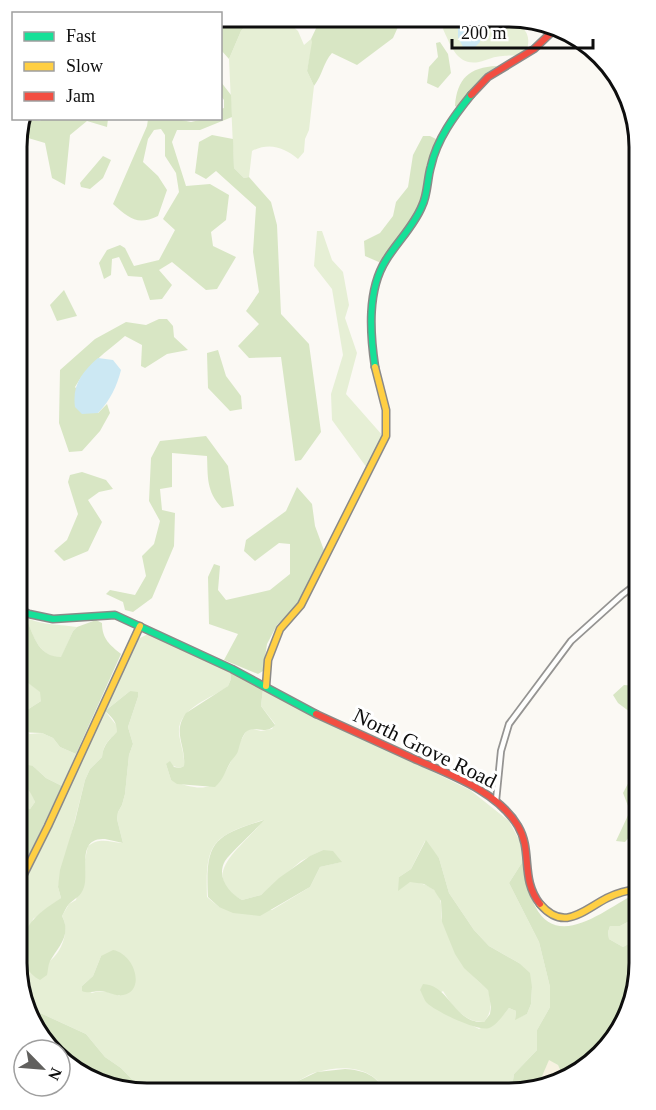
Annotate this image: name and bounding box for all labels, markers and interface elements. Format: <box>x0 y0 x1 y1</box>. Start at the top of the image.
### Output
legend <box>12 12 222 120</box>
scale bar <box>452 12 593 50</box>
text: 200 m <box>461 23 507 43</box>
text: Fast <box>66 26 96 46</box>
text: Slow <box>66 56 103 76</box>
text: Jam <box>66 86 95 106</box>
street label: North Grove Road <box>349 703 501 793</box>
north arrow <box>12 1038 72 1098</box>
text: N <box>45 1065 65 1083</box>

